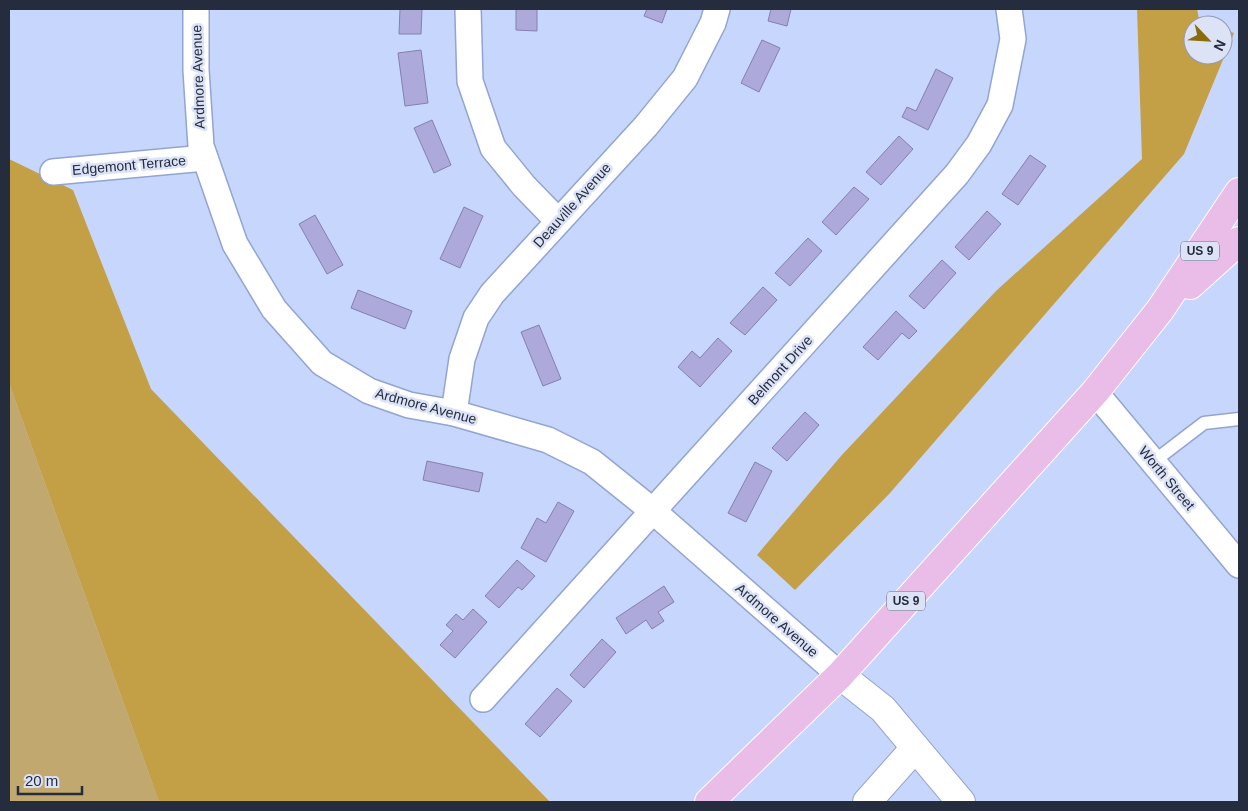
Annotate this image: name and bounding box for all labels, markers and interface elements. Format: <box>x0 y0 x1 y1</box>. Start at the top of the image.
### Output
north arrow <box>1183 15 1233 65</box>
street label: Ardmore Avenue <box>188 25 208 129</box>
text: N <box>1210 38 1229 53</box>
street label: Edgemont Terrace <box>71 152 187 178</box>
street label: Deauville Avenue <box>530 159 614 250</box>
road number: US 9 <box>1181 242 1219 260</box>
street label: Belmont Drive <box>745 332 816 408</box>
street label: Ardmore Avenue <box>374 385 479 427</box>
street label: Worth Street <box>1136 443 1198 513</box>
street label: Ardmore Avenue <box>732 580 822 660</box>
road number: US 9 <box>887 592 925 610</box>
scale bar <box>18 764 81 796</box>
text: 20 m <box>25 772 58 789</box>

